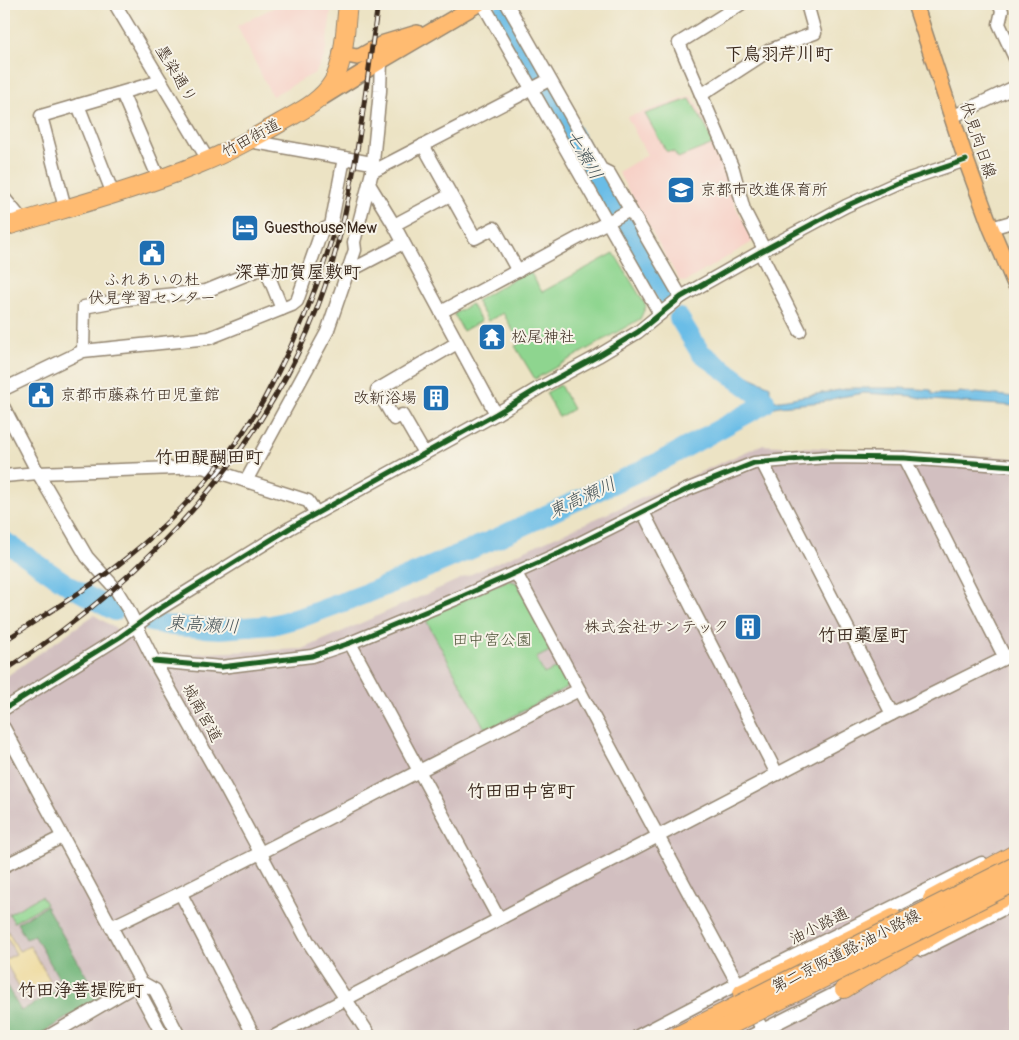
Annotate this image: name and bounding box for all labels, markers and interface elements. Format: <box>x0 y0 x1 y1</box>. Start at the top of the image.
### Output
street label: 墨染通り <box>151 41 201 107</box>
district label: 下鳥羽芹川町 <box>725 43 833 66</box>
street label: 伏見向日線 <box>956 99 1000 181</box>
street label: 竹田街道 <box>218 114 284 162</box>
water label: 七瀬川 <box>561 126 607 184</box>
school or university icon: 京都市改進保育所 <box>666 175 696 205</box>
place label: 京都市改進保育所 <box>700 180 828 200</box>
hotel icon: Guesthouse Mew <box>230 213 260 243</box>
place label: Guesthouse Mew <box>264 218 377 238</box>
public building icon: ふれあいの杜 伏見学習センター <box>137 238 167 268</box>
district label: 深草加賀屋敷町 <box>235 261 361 284</box>
place label: ふれあいの杜 伏見学習センター <box>88 270 216 308</box>
temple icon: 松尾神社 <box>477 322 507 352</box>
place label: 松尾神社 <box>511 327 575 347</box>
public building icon: 京都市藤森竹田児童館 <box>26 380 56 410</box>
building icon: 改新浴場 <box>421 383 451 413</box>
place label: 京都市藤森竹田児童館 <box>60 385 220 405</box>
place label: 改新浴場 <box>353 388 417 408</box>
district label: 竹田醍醐田町 <box>155 446 263 469</box>
water label: 東高瀬川 <box>545 472 619 524</box>
water label: 東高瀬川 <box>166 612 240 638</box>
building icon: 株式会社サンテック <box>733 612 763 642</box>
place label: 株式会社サンテック <box>584 617 729 637</box>
district label: 竹田藁屋町 <box>818 624 908 647</box>
park label: 田中宮公園 <box>452 630 532 650</box>
street label: 城南宮道 <box>178 680 226 746</box>
district label: 竹田田中宮町 <box>467 780 575 803</box>
street label: 油小路通 <box>786 903 852 949</box>
street label: 第二京阪道路;油小路線 <box>768 905 924 997</box>
district label: 竹田浄菩提院町 <box>18 979 144 1002</box>

